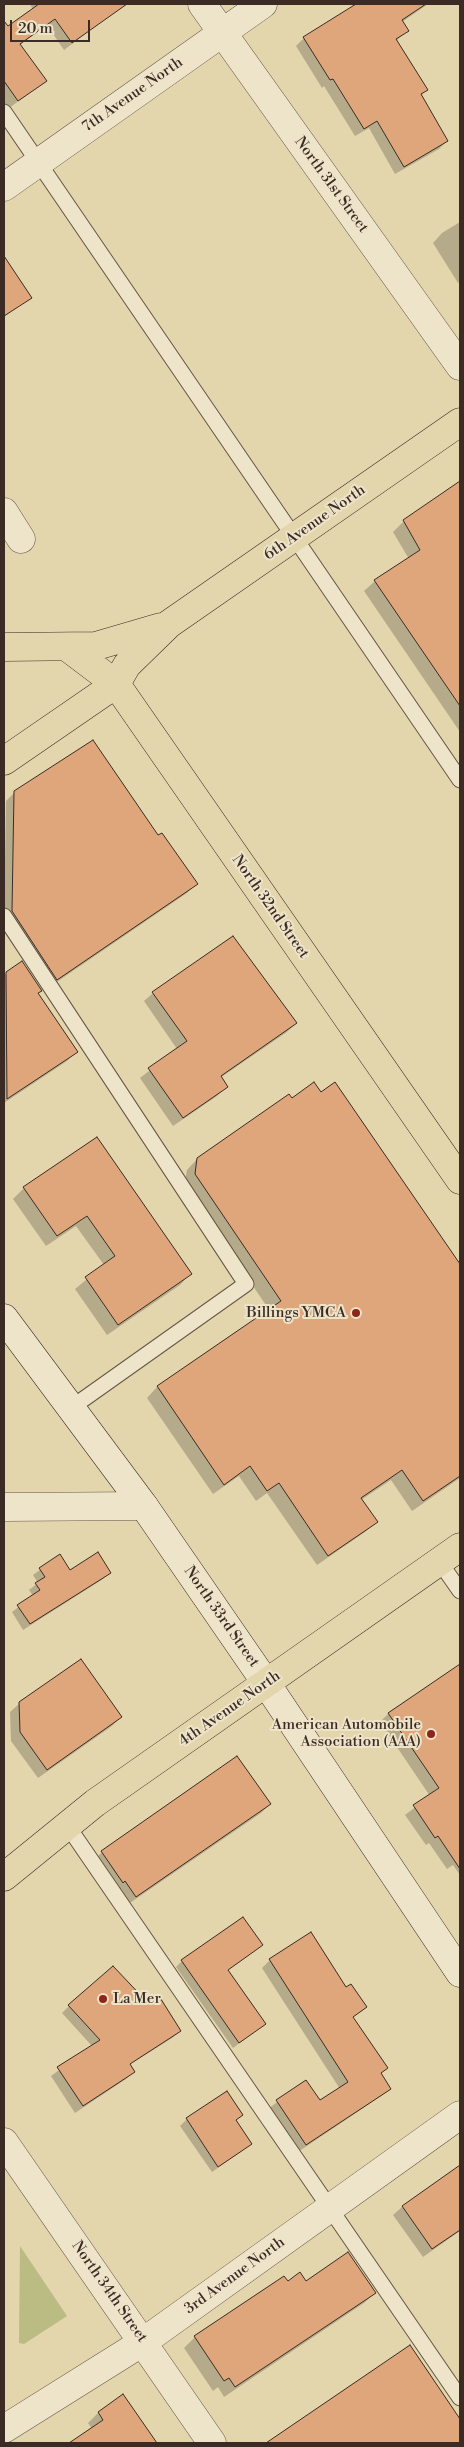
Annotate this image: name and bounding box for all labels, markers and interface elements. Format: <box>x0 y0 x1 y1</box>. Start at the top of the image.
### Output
scale bar <box>12 10 92 42</box>
text: 20 m <box>18 19 53 38</box>
street label: 7th Avenue North <box>79 54 187 136</box>
street label: North 31st Street <box>290 134 372 236</box>
street label: 6th Avenue North <box>261 481 369 565</box>
street label: North 32nd Street <box>228 852 312 962</box>
place label: Billings YMCA <box>246 1304 346 1322</box>
marker: Billings YMCA <box>350 1307 362 1319</box>
street label: North 33rd Street <box>179 1563 263 1671</box>
street label: 4th Avenue North <box>176 1667 284 1751</box>
place label: American Automobile Association (AAA) <box>272 1716 421 1751</box>
marker: American Automobile Association (AAA) <box>425 1728 437 1740</box>
place label: La Mer <box>113 1990 161 2008</box>
marker: La Mer <box>97 1993 109 2005</box>
street label: 3rd Avenue North <box>181 2234 289 2318</box>
street label: North 34th Street <box>67 2238 151 2346</box>

